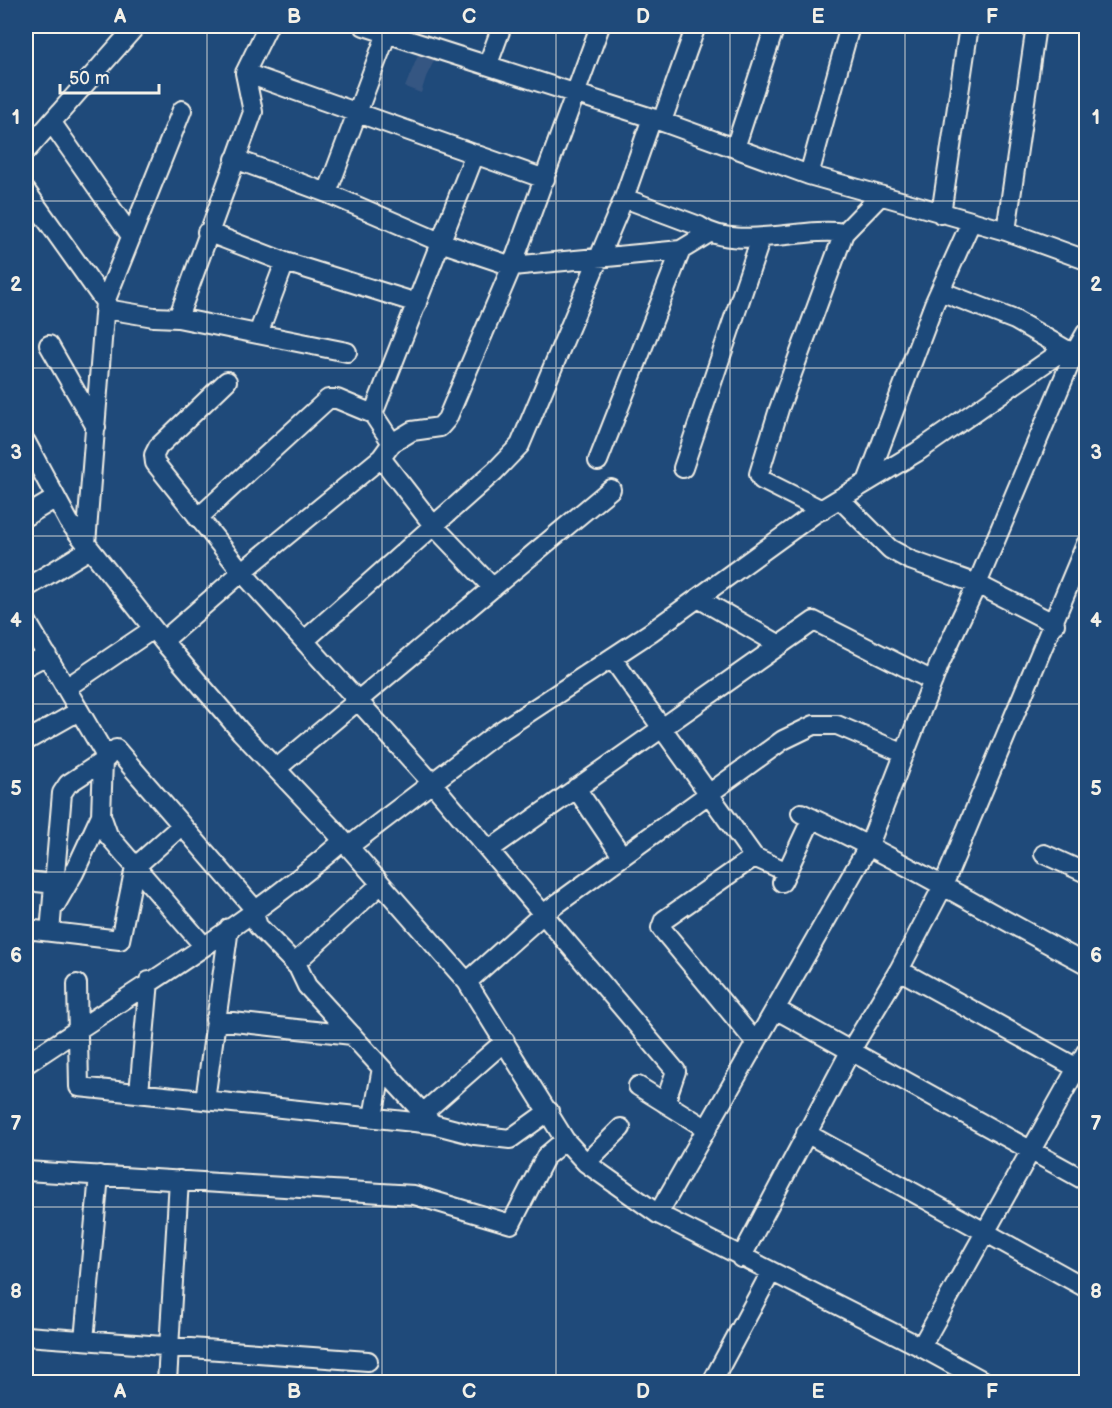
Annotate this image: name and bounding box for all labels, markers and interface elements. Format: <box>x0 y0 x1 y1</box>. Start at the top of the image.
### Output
text: A <box>113 5 127 29</box>
text: B <box>287 5 301 29</box>
text: C <box>462 5 476 29</box>
text: D <box>636 5 650 29</box>
text: E <box>812 5 825 29</box>
text: F <box>986 5 998 29</box>
scale bar <box>60 57 159 95</box>
text: 50 m <box>69 68 110 89</box>
text: 1 <box>12 106 20 130</box>
text: 1 <box>1092 106 1100 130</box>
text: 2 <box>10 273 22 297</box>
text: 2 <box>1090 273 1102 297</box>
text: 3 <box>10 441 22 465</box>
text: 3 <box>1090 441 1102 465</box>
text: 4 <box>10 609 22 633</box>
text: 4 <box>1090 609 1102 633</box>
text: 5 <box>10 777 22 801</box>
text: 5 <box>1090 777 1102 801</box>
text: 6 <box>10 944 22 968</box>
text: 6 <box>1090 944 1102 968</box>
text: 7 <box>10 1112 22 1136</box>
text: 7 <box>1090 1112 1102 1136</box>
text: 8 <box>10 1280 22 1304</box>
text: 8 <box>1090 1280 1102 1304</box>
text: A <box>113 1380 127 1404</box>
text: B <box>287 1380 301 1404</box>
text: C <box>462 1380 476 1404</box>
text: D <box>636 1380 650 1404</box>
text: E <box>812 1380 825 1404</box>
text: F <box>986 1380 998 1404</box>

